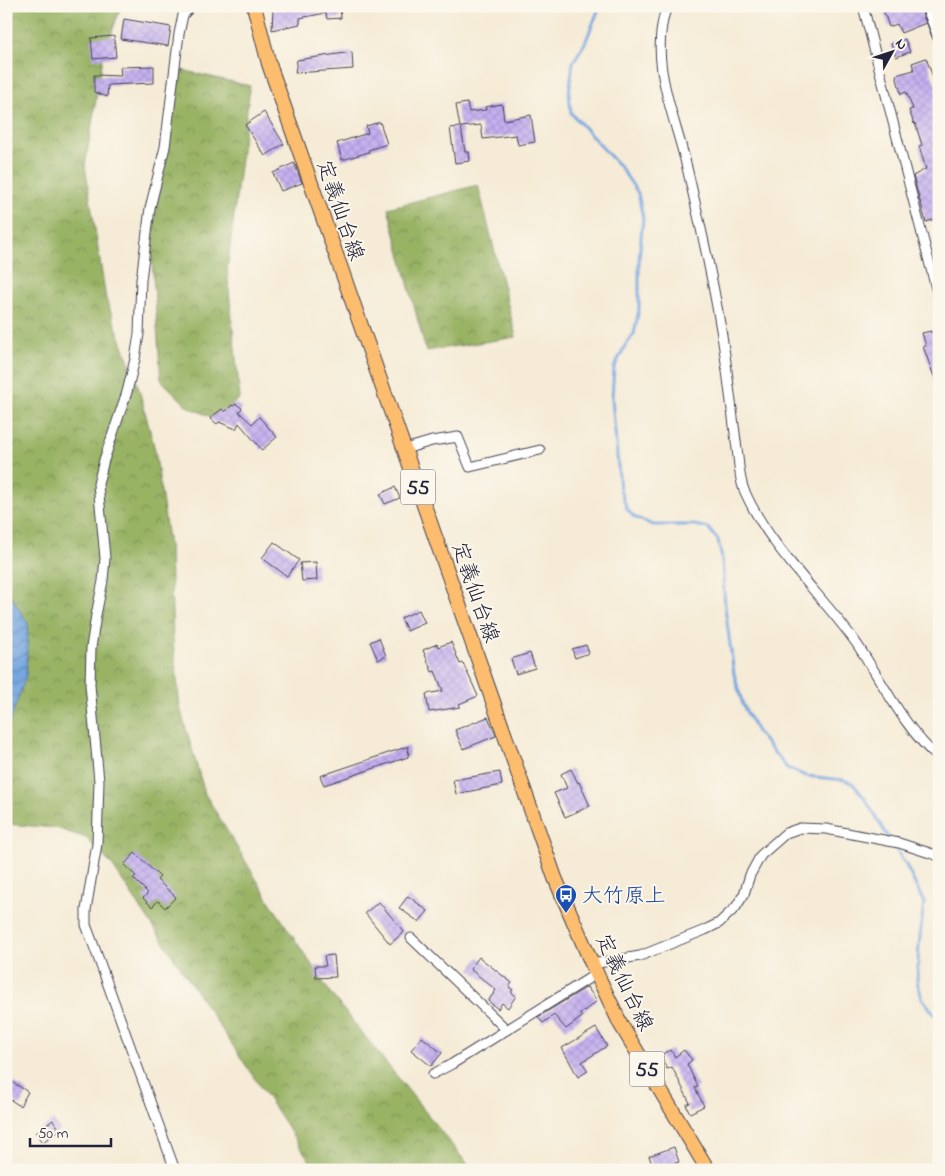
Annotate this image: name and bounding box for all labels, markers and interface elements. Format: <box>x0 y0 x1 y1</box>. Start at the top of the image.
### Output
north arrow <box>868 28 918 78</box>
text: N <box>890 34 912 55</box>
street label: 定義仙台線 <box>308 156 370 265</box>
road number: 55 <box>400 470 436 504</box>
street label: 定義仙台線 <box>443 538 505 647</box>
place label: 大竹原上 <box>582 882 666 912</box>
bus stop icon: 大竹原上 <box>554 883 578 914</box>
street label: 定義仙台線 <box>587 929 660 1037</box>
road number: 55 <box>630 1052 664 1086</box>
scale bar <box>30 1116 111 1148</box>
text: 50 m <box>38 1123 69 1145</box>

